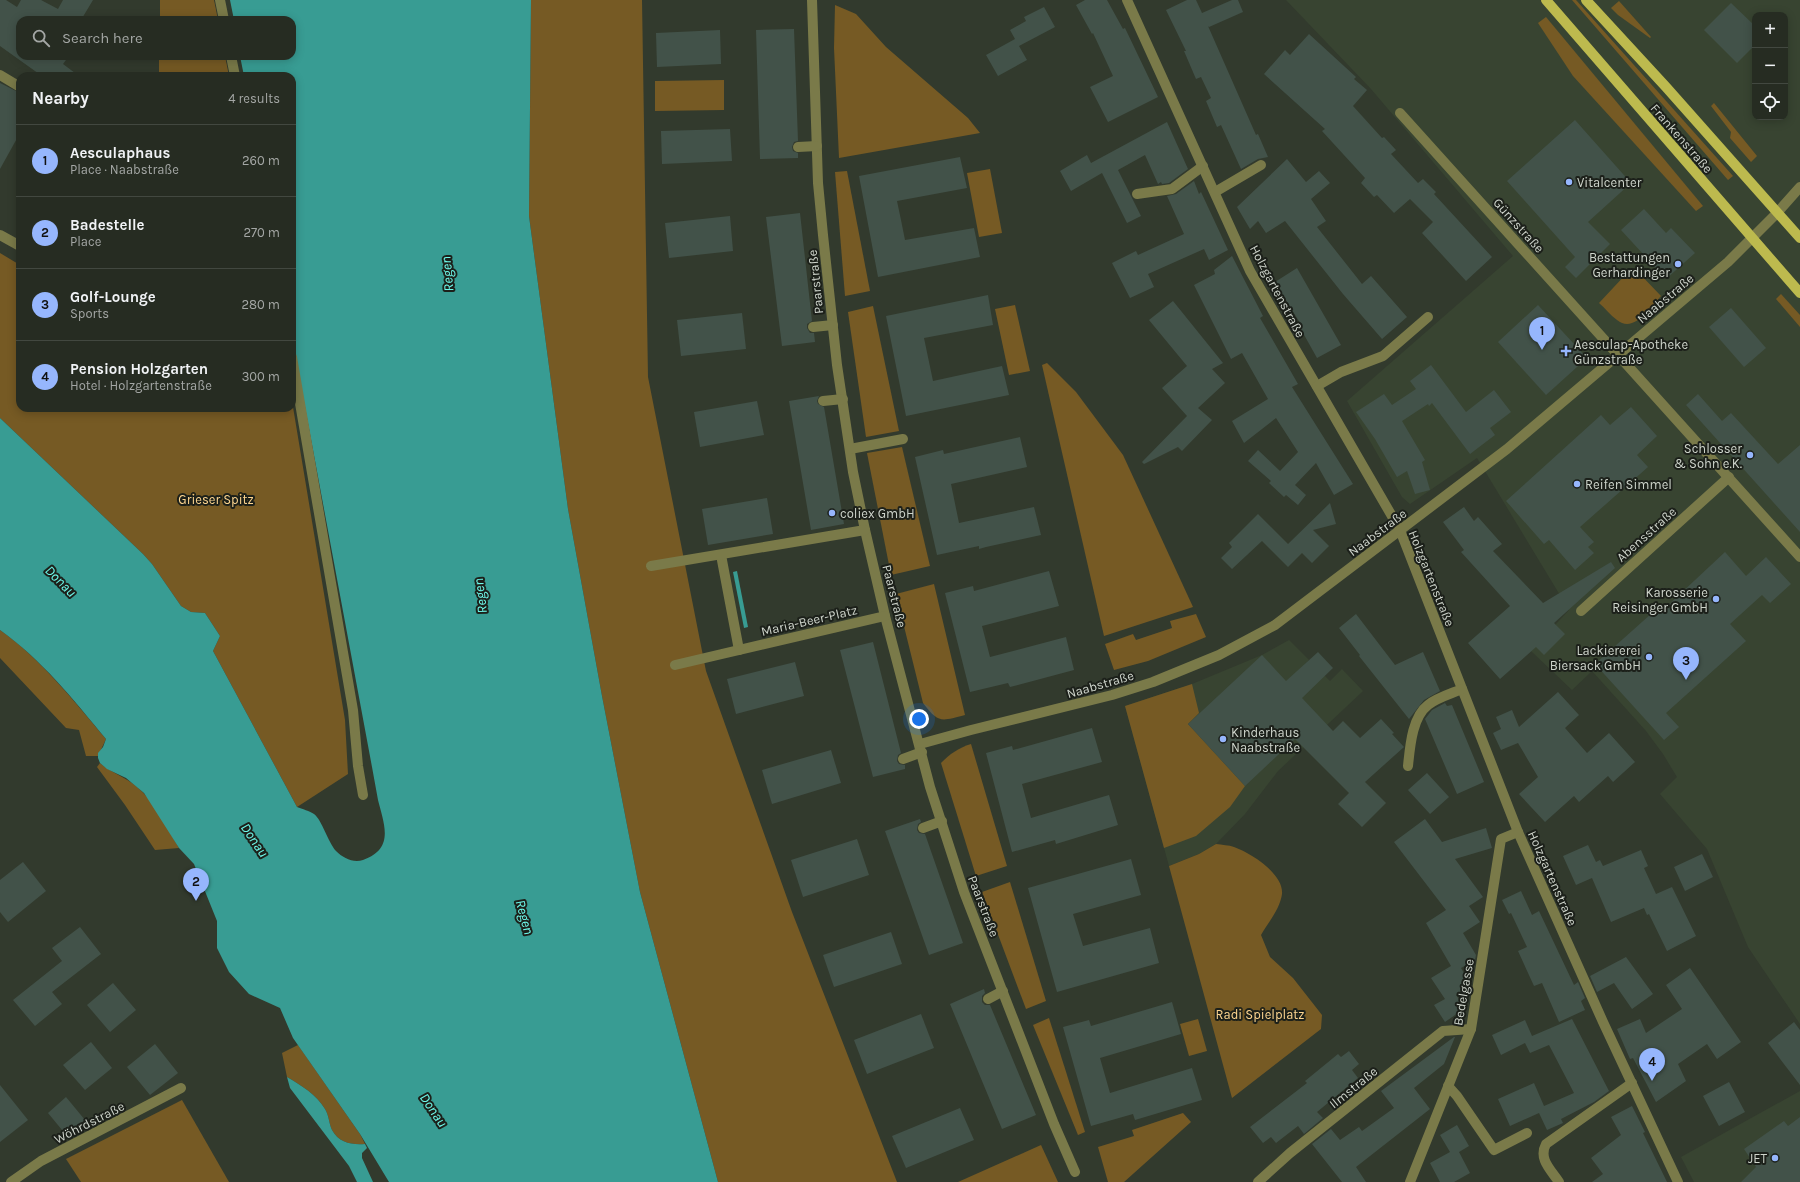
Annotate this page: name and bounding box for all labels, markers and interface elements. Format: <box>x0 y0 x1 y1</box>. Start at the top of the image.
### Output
map controls <box>1752 12 1788 120</box>
button: + <box>1752 12 1788 48</box>
search box <box>16 16 296 60</box>
icon: search <box>30 27 52 49</box>
text: Search here <box>62 29 143 47</box>
button: − <box>1752 48 1788 84</box>
button: locate <box>1752 84 1788 120</box>
text: Nearby <box>32 88 89 108</box>
text: 4 results <box>228 91 280 106</box>
street label: Frankenstraße <box>1648 101 1716 176</box>
text: Aesculaphaus <box>70 144 171 162</box>
text: 1 <box>43 153 47 168</box>
text: 260 m <box>242 153 280 168</box>
text: Place · Naabstraße <box>70 162 179 177</box>
place label: Vitalcenter <box>1577 175 1642 190</box>
marker: Vitalcenter <box>1564 177 1574 187</box>
street label: Günzstraße <box>1490 195 1547 256</box>
text: Badestelle <box>70 216 145 234</box>
text: 2 <box>41 225 49 240</box>
text: 270 m <box>243 225 280 240</box>
text: Place <box>70 234 101 249</box>
street label: Holzgartenstraße <box>1247 242 1308 340</box>
street label: Paarstraße <box>805 249 826 315</box>
place label: Bestattungen Gerhardinger <box>1589 250 1670 280</box>
water label: Regen <box>437 256 458 292</box>
marker: Bestattungen Gerhardinger <box>1673 259 1683 269</box>
street label: Naabstraße <box>1634 270 1697 326</box>
text: Golf-Lounge <box>70 288 156 306</box>
text: 3 <box>41 297 49 312</box>
text: 280 m <box>242 297 280 312</box>
text: Sports <box>70 306 109 321</box>
pin: 1 <box>1529 317 1555 350</box>
place label: Aesculap-Apotheke Günzstraße <box>1574 337 1688 367</box>
marker: Aesculap-Apotheke Günzstraße <box>1561 346 1571 356</box>
text: Pension Holzgarten <box>70 360 208 378</box>
text: 4 <box>41 369 49 384</box>
text: 300 m <box>242 369 280 384</box>
text: Hotel · Holzgartenstraße <box>70 378 212 393</box>
place label: Schlosser & Sohn e.K. <box>1674 441 1742 471</box>
marker: Schlosser & Sohn e.K. <box>1745 450 1755 460</box>
place label: Reifen Simmel <box>1585 477 1672 492</box>
marker: Reifen Simmel <box>1572 479 1582 489</box>
park label: Grieser Spitz <box>178 492 254 507</box>
street label: Abensstraße <box>1614 504 1679 565</box>
street label: Naabstraße <box>1345 505 1410 559</box>
place label: coliex GmbH <box>840 506 915 521</box>
marker: coliex GmbH <box>827 508 837 518</box>
street label: Holzgartenstraße <box>1405 528 1458 629</box>
water label: Donau <box>41 562 80 601</box>
street label: Paarstraße <box>879 563 910 630</box>
water label: Regen <box>470 577 491 615</box>
place label: Karosserie Reisinger GmbH <box>1612 585 1708 615</box>
marker: Karosserie Reisinger GmbH <box>1711 594 1721 604</box>
street label: Maria-Beer-Platz <box>760 602 859 639</box>
place label: Lackiererei Biersack GmbH <box>1550 643 1641 673</box>
pin: 3 <box>1673 647 1699 680</box>
marker: Lackiererei Biersack GmbH <box>1644 652 1654 662</box>
street label: Naabstraße <box>1065 668 1136 701</box>
your location <box>909 709 929 729</box>
place label: Kinderhaus Naabstraße <box>1231 725 1300 755</box>
marker: Kinderhaus Naabstraße <box>1218 734 1228 744</box>
water label: Donau <box>237 820 272 861</box>
street label: Holzgartenstraße <box>1525 828 1580 928</box>
pin: 2 <box>183 868 209 901</box>
street label: Paarstraße <box>965 873 1002 939</box>
water label: Regen <box>512 898 537 936</box>
street label: Bedelgasse <box>1450 957 1477 1027</box>
park label: Radi Spielplatz <box>1216 1007 1304 1022</box>
pin: 4 <box>1639 1048 1665 1081</box>
street label: Ilmstraße <box>1326 1063 1381 1111</box>
water label: Donau <box>416 1090 451 1131</box>
street label: Wöhrdstraße <box>52 1098 127 1147</box>
place label: JET <box>1748 1151 1767 1166</box>
marker: JET <box>1770 1153 1780 1163</box>

